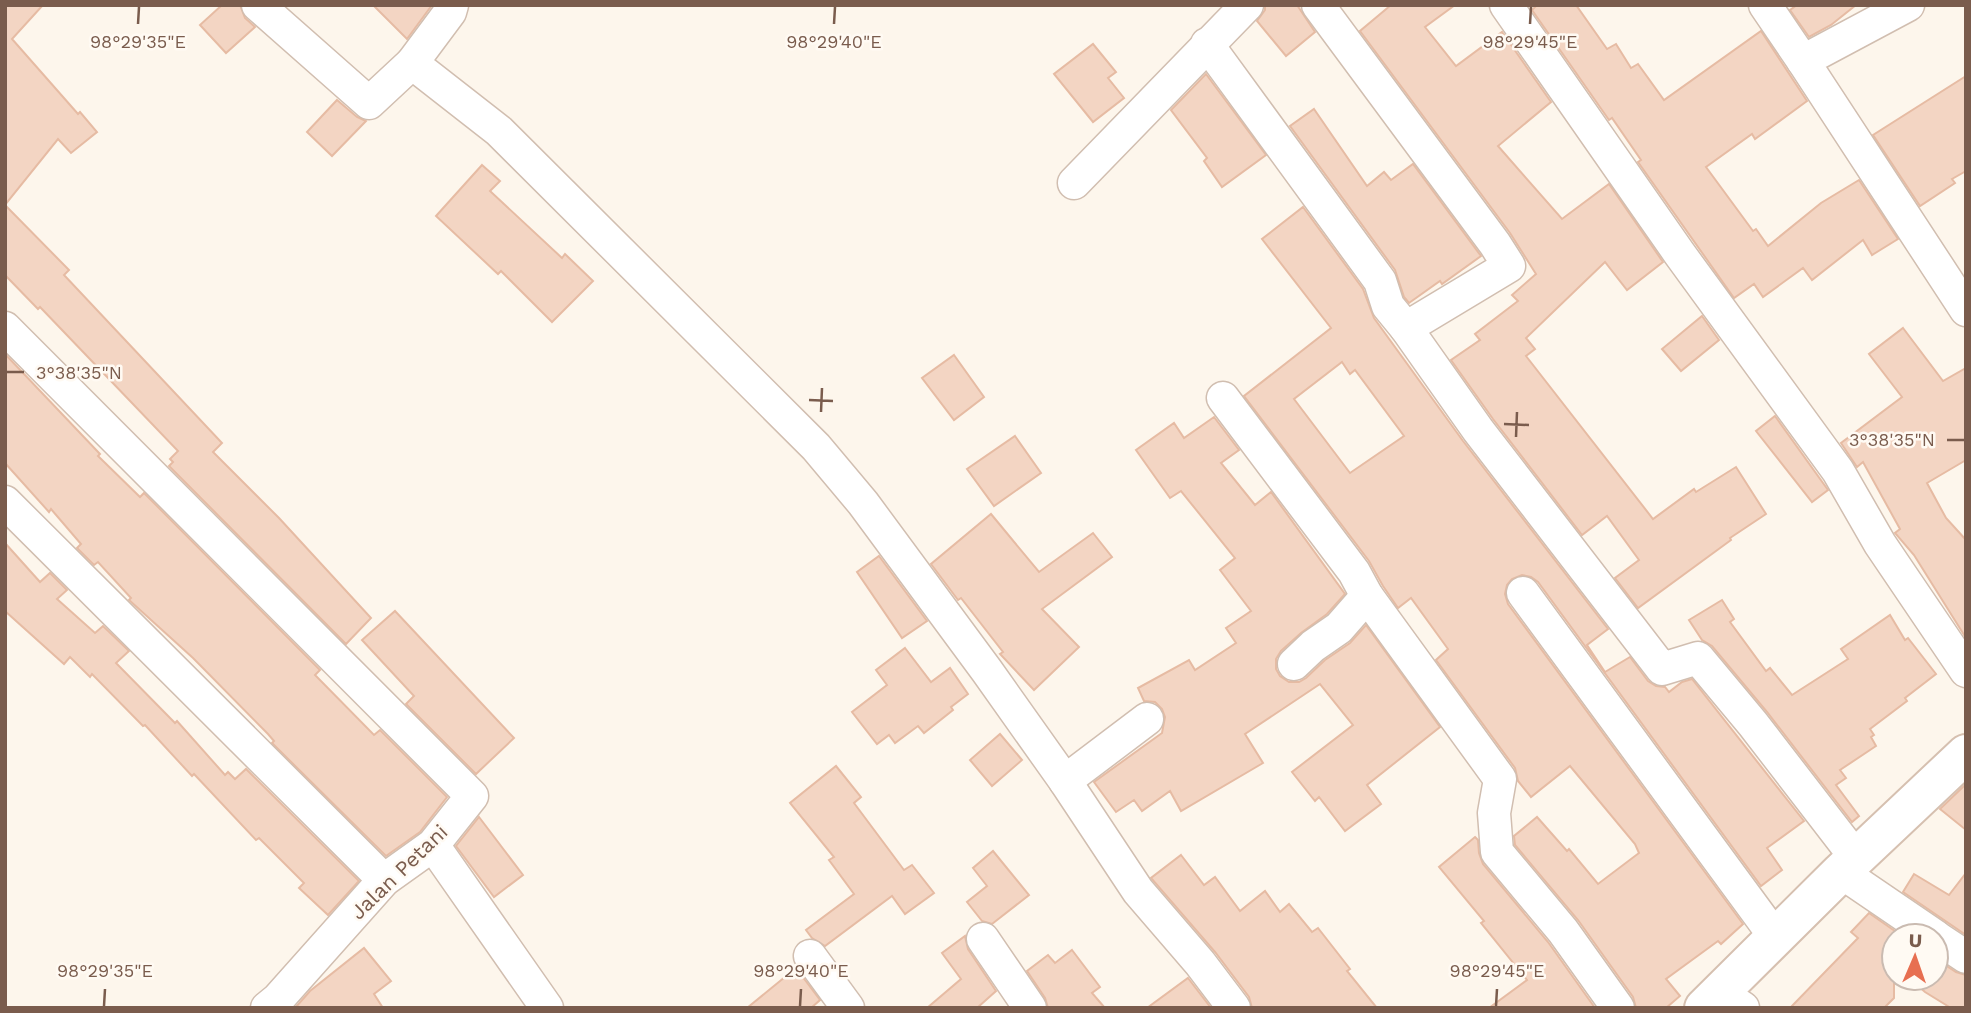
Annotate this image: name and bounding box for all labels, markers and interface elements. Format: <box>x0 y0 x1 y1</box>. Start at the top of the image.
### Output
text: 98°29'35"E <box>90 31 186 52</box>
text: 98°29'40"E <box>786 31 882 52</box>
text: 98°29'45"E <box>1483 31 1577 52</box>
text: 3°38'35"N <box>36 362 122 383</box>
text: 3°38'35"N <box>1849 429 1935 450</box>
street label: Jalan Petani <box>345 819 452 924</box>
north arrow <box>1880 922 1950 992</box>
text: U <box>1908 929 1923 952</box>
text: 98°29'35"E <box>57 960 153 981</box>
text: 98°29'40"E <box>753 960 849 981</box>
text: 98°29'45"E <box>1450 960 1544 981</box>

